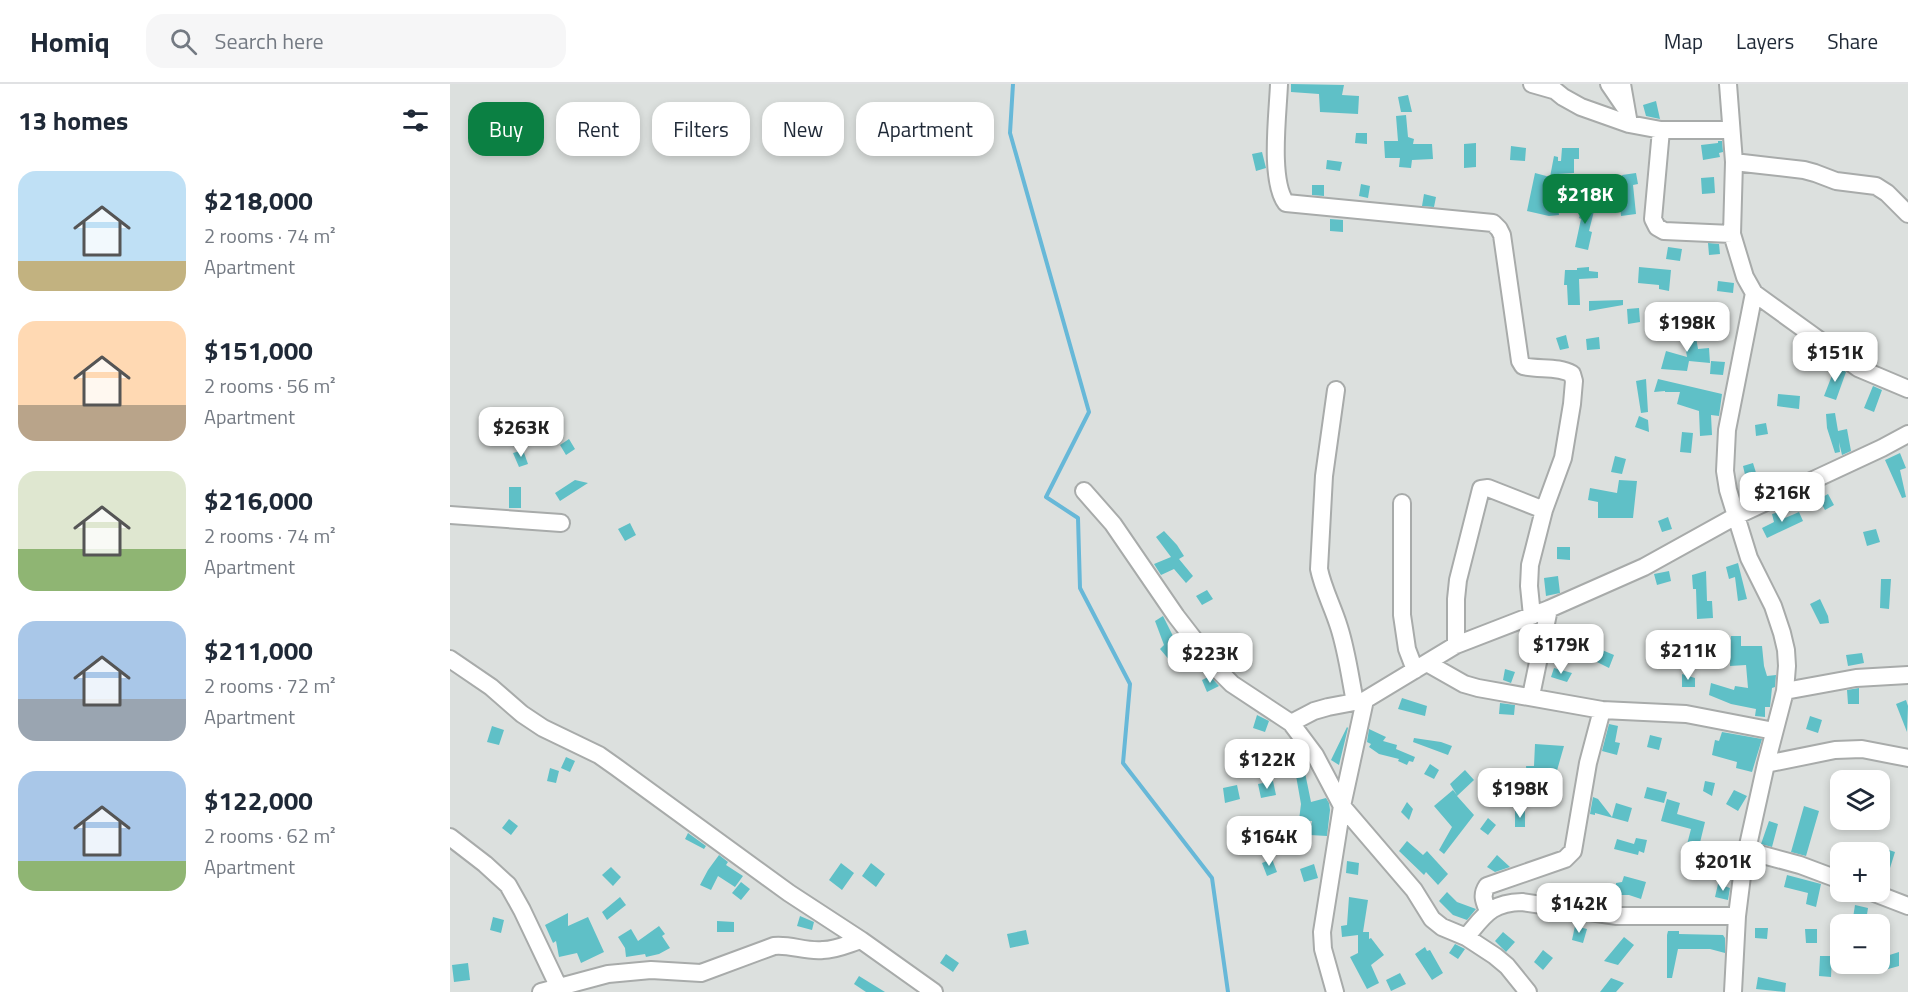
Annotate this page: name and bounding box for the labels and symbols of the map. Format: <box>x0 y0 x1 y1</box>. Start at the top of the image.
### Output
pin: $218K <box>1543 174 1627 225</box>
pin: $198K <box>1645 302 1729 353</box>
pin: $151K <box>1793 332 1877 383</box>
pin: $263K <box>479 407 563 458</box>
pin: $216K <box>1740 472 1824 523</box>
pin: $179K <box>1519 624 1603 675</box>
pin: $211K <box>1646 630 1730 681</box>
pin: $223K <box>1168 633 1252 684</box>
pin: $122K <box>1225 739 1309 790</box>
pin: $198K <box>1478 768 1562 819</box>
pin: $164K <box>1227 816 1311 867</box>
pin: $201K <box>1681 841 1765 892</box>
pin: $142K <box>1537 883 1621 934</box>

